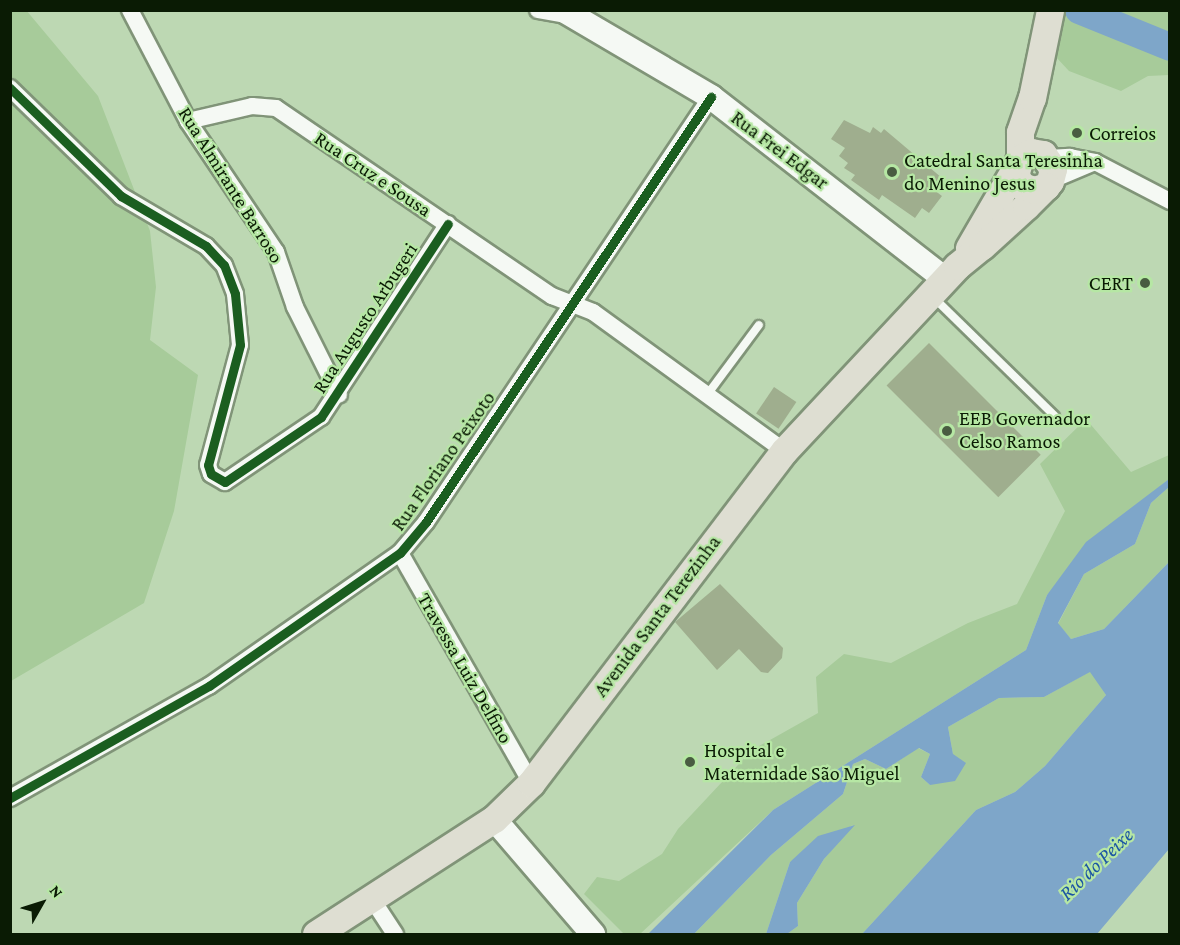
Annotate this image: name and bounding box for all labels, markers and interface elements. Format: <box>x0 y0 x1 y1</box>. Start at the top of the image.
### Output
street label: Rua Almirante Barroso <box>173 102 289 268</box>
street label: Rua Frei Edgar <box>726 106 834 194</box>
place label: Correios <box>1089 121 1156 145</box>
street label: Rua Cruz e Sousa <box>310 126 436 222</box>
marker: Correios <box>1070 126 1084 140</box>
place label: Catedral Santa Teresinha do Menino Jesus <box>904 148 1103 195</box>
marker: Catedral Santa Teresinha do Menino Jesus <box>885 165 899 179</box>
street label: Rua Augusto Arbugeri <box>307 238 423 398</box>
place label: CERT <box>1089 271 1133 295</box>
marker: CERT <box>1138 276 1152 290</box>
street label: Rua Floriano Peixoto <box>386 387 500 535</box>
place label: EEB Governador Celso Ramos <box>959 407 1090 454</box>
marker: EEB Governador Celso Ramos <box>940 424 954 438</box>
street label: Avenida Santa Terezinha <box>588 531 726 701</box>
street label: Travessa Luiz Delfino <box>412 588 518 748</box>
place label: Hospital e Maternidade São Miguel <box>704 738 900 785</box>
marker: Hospital e Maternidade São Miguel <box>681 753 699 771</box>
water label: Rio do Peixe <box>1054 822 1138 906</box>
north arrow <box>12 873 72 933</box>
text: N <box>46 882 66 901</box>

